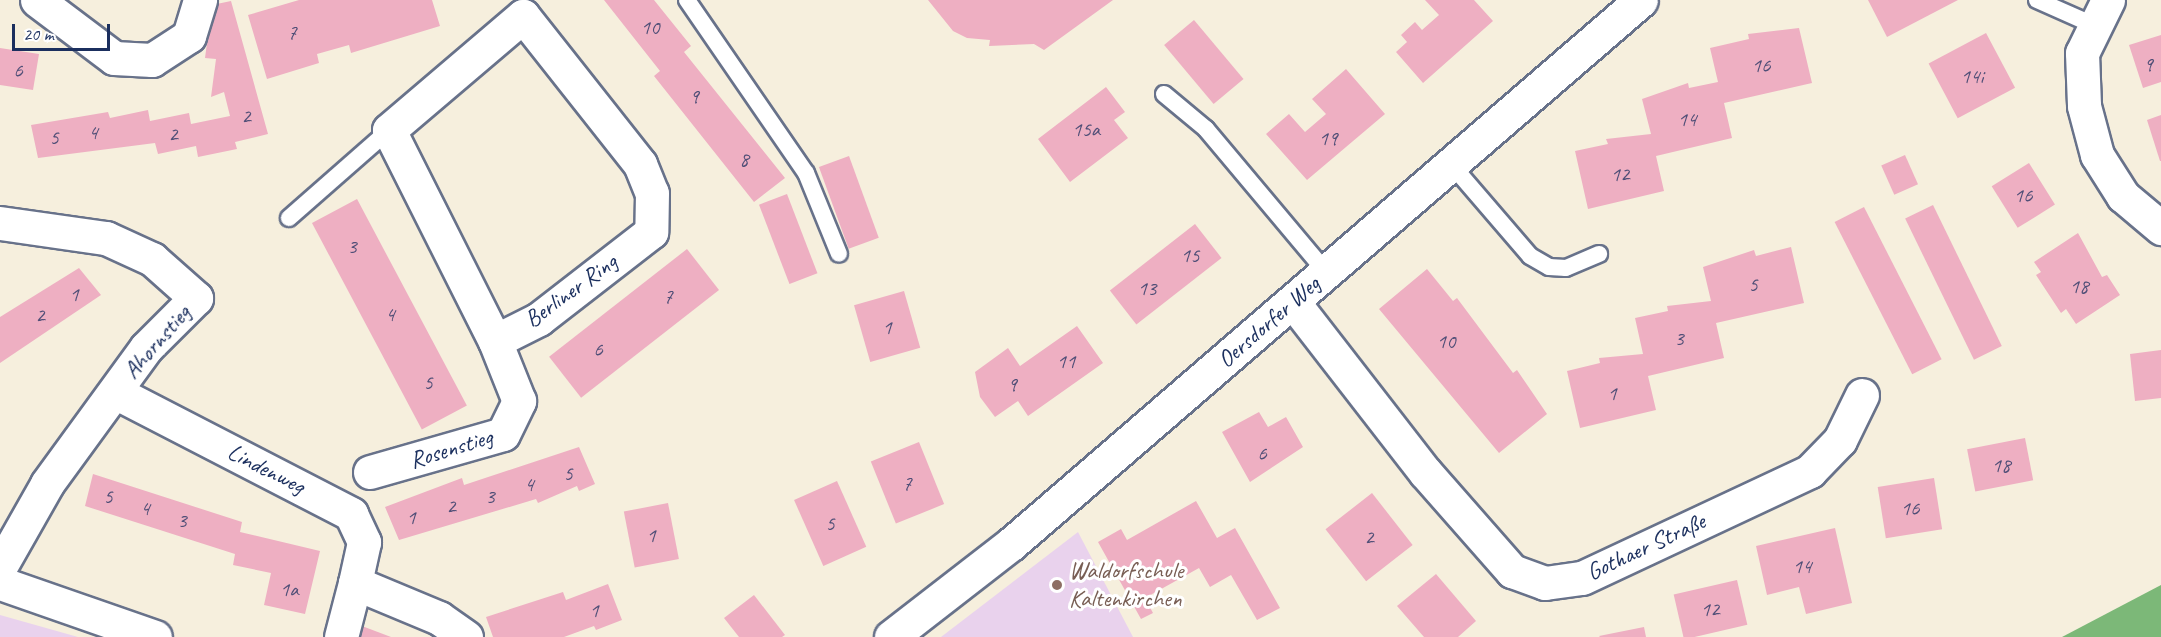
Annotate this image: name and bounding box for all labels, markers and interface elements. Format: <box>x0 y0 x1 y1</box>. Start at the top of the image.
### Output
scale bar <box>15 12 112 50</box>
house number: 10 <box>641 14 659 40</box>
house number: 7 <box>287 19 297 45</box>
text: 20 m <box>23 23 54 45</box>
house number: 9 <box>2143 51 2153 77</box>
house number: 16 <box>1752 52 1770 78</box>
house number: 6 <box>13 57 23 83</box>
house number: 14i <box>1961 63 1983 89</box>
house number: 9 <box>689 83 699 109</box>
house number: 2 <box>241 103 251 129</box>
house number: 14 <box>1678 106 1696 132</box>
house number: 15a <box>1072 116 1100 142</box>
house number: 4 <box>88 119 98 145</box>
house number: 2 <box>168 121 178 147</box>
house number: 5 <box>49 124 59 150</box>
house number: 19 <box>1319 125 1337 151</box>
house number: 8 <box>739 146 749 172</box>
house number: 12 <box>1611 161 1629 187</box>
house number: 16 <box>2014 182 2032 208</box>
house number: 3 <box>347 233 357 259</box>
house number: 15 <box>1181 242 1199 268</box>
street label: Berliner Ring <box>519 248 623 334</box>
street label: Oersdorfer Weg <box>1212 270 1326 374</box>
house number: 5 <box>1748 271 1758 297</box>
house number: 18 <box>2070 273 2088 299</box>
house number: 13 <box>1138 275 1156 301</box>
house number: 1 <box>69 281 79 307</box>
house number: 7 <box>663 283 673 309</box>
street label: Ahornstieg <box>117 299 197 385</box>
house number: 4 <box>385 301 395 327</box>
house number: 2 <box>35 302 45 328</box>
house number: 1 <box>882 314 892 340</box>
house number: 3 <box>1674 325 1684 351</box>
house number: 10 <box>1437 328 1455 354</box>
house number: 6 <box>593 336 603 362</box>
house number: 11 <box>1057 348 1075 374</box>
house number: 5 <box>423 369 433 395</box>
house number: 9 <box>1007 371 1017 397</box>
house number: 1 <box>1607 380 1617 406</box>
street label: Rosenstieg <box>406 423 496 475</box>
street label: Lindenweg <box>223 437 309 501</box>
house number: 6 <box>1257 440 1267 466</box>
house number: 18 <box>1992 452 2010 478</box>
house number: 5 <box>563 460 573 486</box>
house number: 7 <box>902 470 912 496</box>
house number: 4 <box>524 471 534 497</box>
house number: 5 <box>103 483 113 509</box>
house number: 3 <box>485 483 495 509</box>
house number: 2 <box>446 493 456 519</box>
house number: 4 <box>140 495 150 521</box>
house number: 16 <box>1901 495 1919 521</box>
house number: 1 <box>406 504 416 530</box>
house number: 3 <box>177 507 187 533</box>
street label: Gothaer Straße <box>1582 507 1710 587</box>
house number: 5 <box>825 510 835 536</box>
house number: 1 <box>646 522 656 548</box>
house number: 2 <box>1364 524 1374 550</box>
house number: 14 <box>1793 553 1811 579</box>
place label: Waldorfschule Kaltenkirchen <box>1069 557 1183 613</box>
house number: 1a <box>280 576 298 602</box>
marker: Waldorfschule Kaltenkirchen <box>1050 578 1064 592</box>
house number: 12 <box>1701 596 1719 622</box>
house number: 1 <box>589 597 599 623</box>

